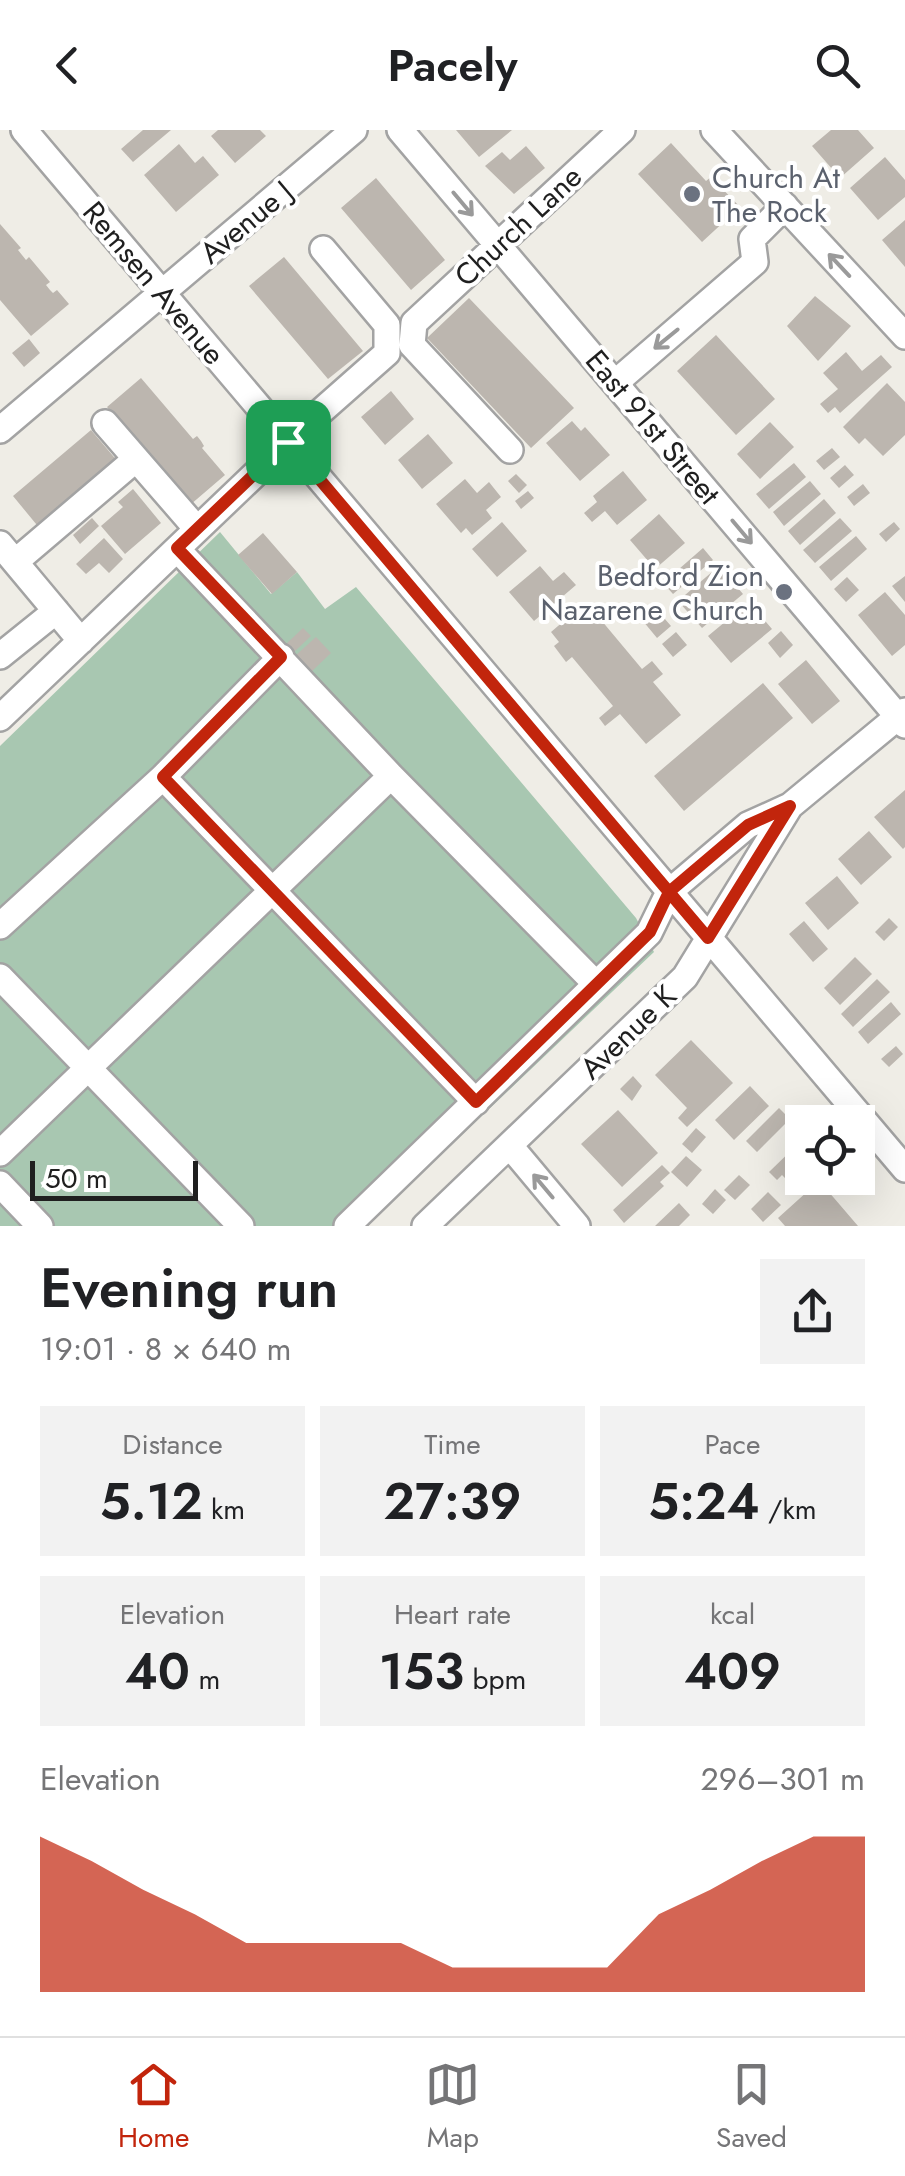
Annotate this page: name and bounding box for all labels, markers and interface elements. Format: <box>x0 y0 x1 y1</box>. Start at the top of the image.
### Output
text: Pacely <box>388 33 517 98</box>
icon: back <box>40 38 95 93</box>
icon: search <box>810 38 865 93</box>
street label: Church Lane <box>445 156 591 296</box>
place label: Church At The Rock <box>712 156 841 233</box>
street label: Avenue J <box>190 170 302 274</box>
marker: Church At The Rock <box>681 183 703 205</box>
one-way arrow <box>452 191 474 217</box>
street label: Remsen Avenue <box>73 192 235 374</box>
one-way arrow <box>828 253 851 278</box>
one-way arrow <box>653 327 679 349</box>
street label: East 91st Street <box>576 340 731 514</box>
pin <box>246 400 331 485</box>
icon: arrive <box>261 415 316 470</box>
one-way arrow <box>730 519 753 544</box>
place label: Bedford Zion Nazarene Church <box>541 554 764 631</box>
marker: Bedford Zion Nazarene Church <box>773 581 795 603</box>
street label: Avenue K <box>570 975 686 1089</box>
map controls <box>785 1105 875 1195</box>
button: locate <box>785 1105 875 1195</box>
scale bar <box>30 1156 198 1200</box>
text: 50 m <box>45 1158 108 1199</box>
one-way arrow <box>532 1174 555 1199</box>
text: Evening run <box>40 1248 338 1328</box>
button: share <box>760 1259 865 1364</box>
text: 19:01 · 8 × 640 m <box>40 1326 291 1372</box>
text: Distance <box>122 1424 223 1465</box>
text: Time <box>424 1424 481 1465</box>
text: Pace <box>705 1424 760 1465</box>
text: 5.12 <box>100 1465 203 1538</box>
text: 27:39 <box>384 1465 522 1538</box>
text: 5:24 <box>648 1465 760 1538</box>
text: km <box>203 1489 245 1530</box>
text: /km <box>760 1489 817 1530</box>
text: Elevation <box>120 1594 225 1635</box>
text: Heart rate <box>394 1594 511 1635</box>
text: kcal <box>710 1594 755 1635</box>
text: 40 <box>125 1635 190 1708</box>
text: 153 <box>379 1635 464 1708</box>
text: 409 <box>684 1635 781 1708</box>
text: m <box>190 1659 220 1700</box>
text: bpm <box>464 1659 526 1700</box>
text: Elevation <box>40 1756 161 1802</box>
text: 296–301 m <box>701 1756 865 1802</box>
tab: Home <box>118 2057 189 2158</box>
tab: Map <box>425 2057 480 2158</box>
tab: Saved <box>716 2057 787 2158</box>

